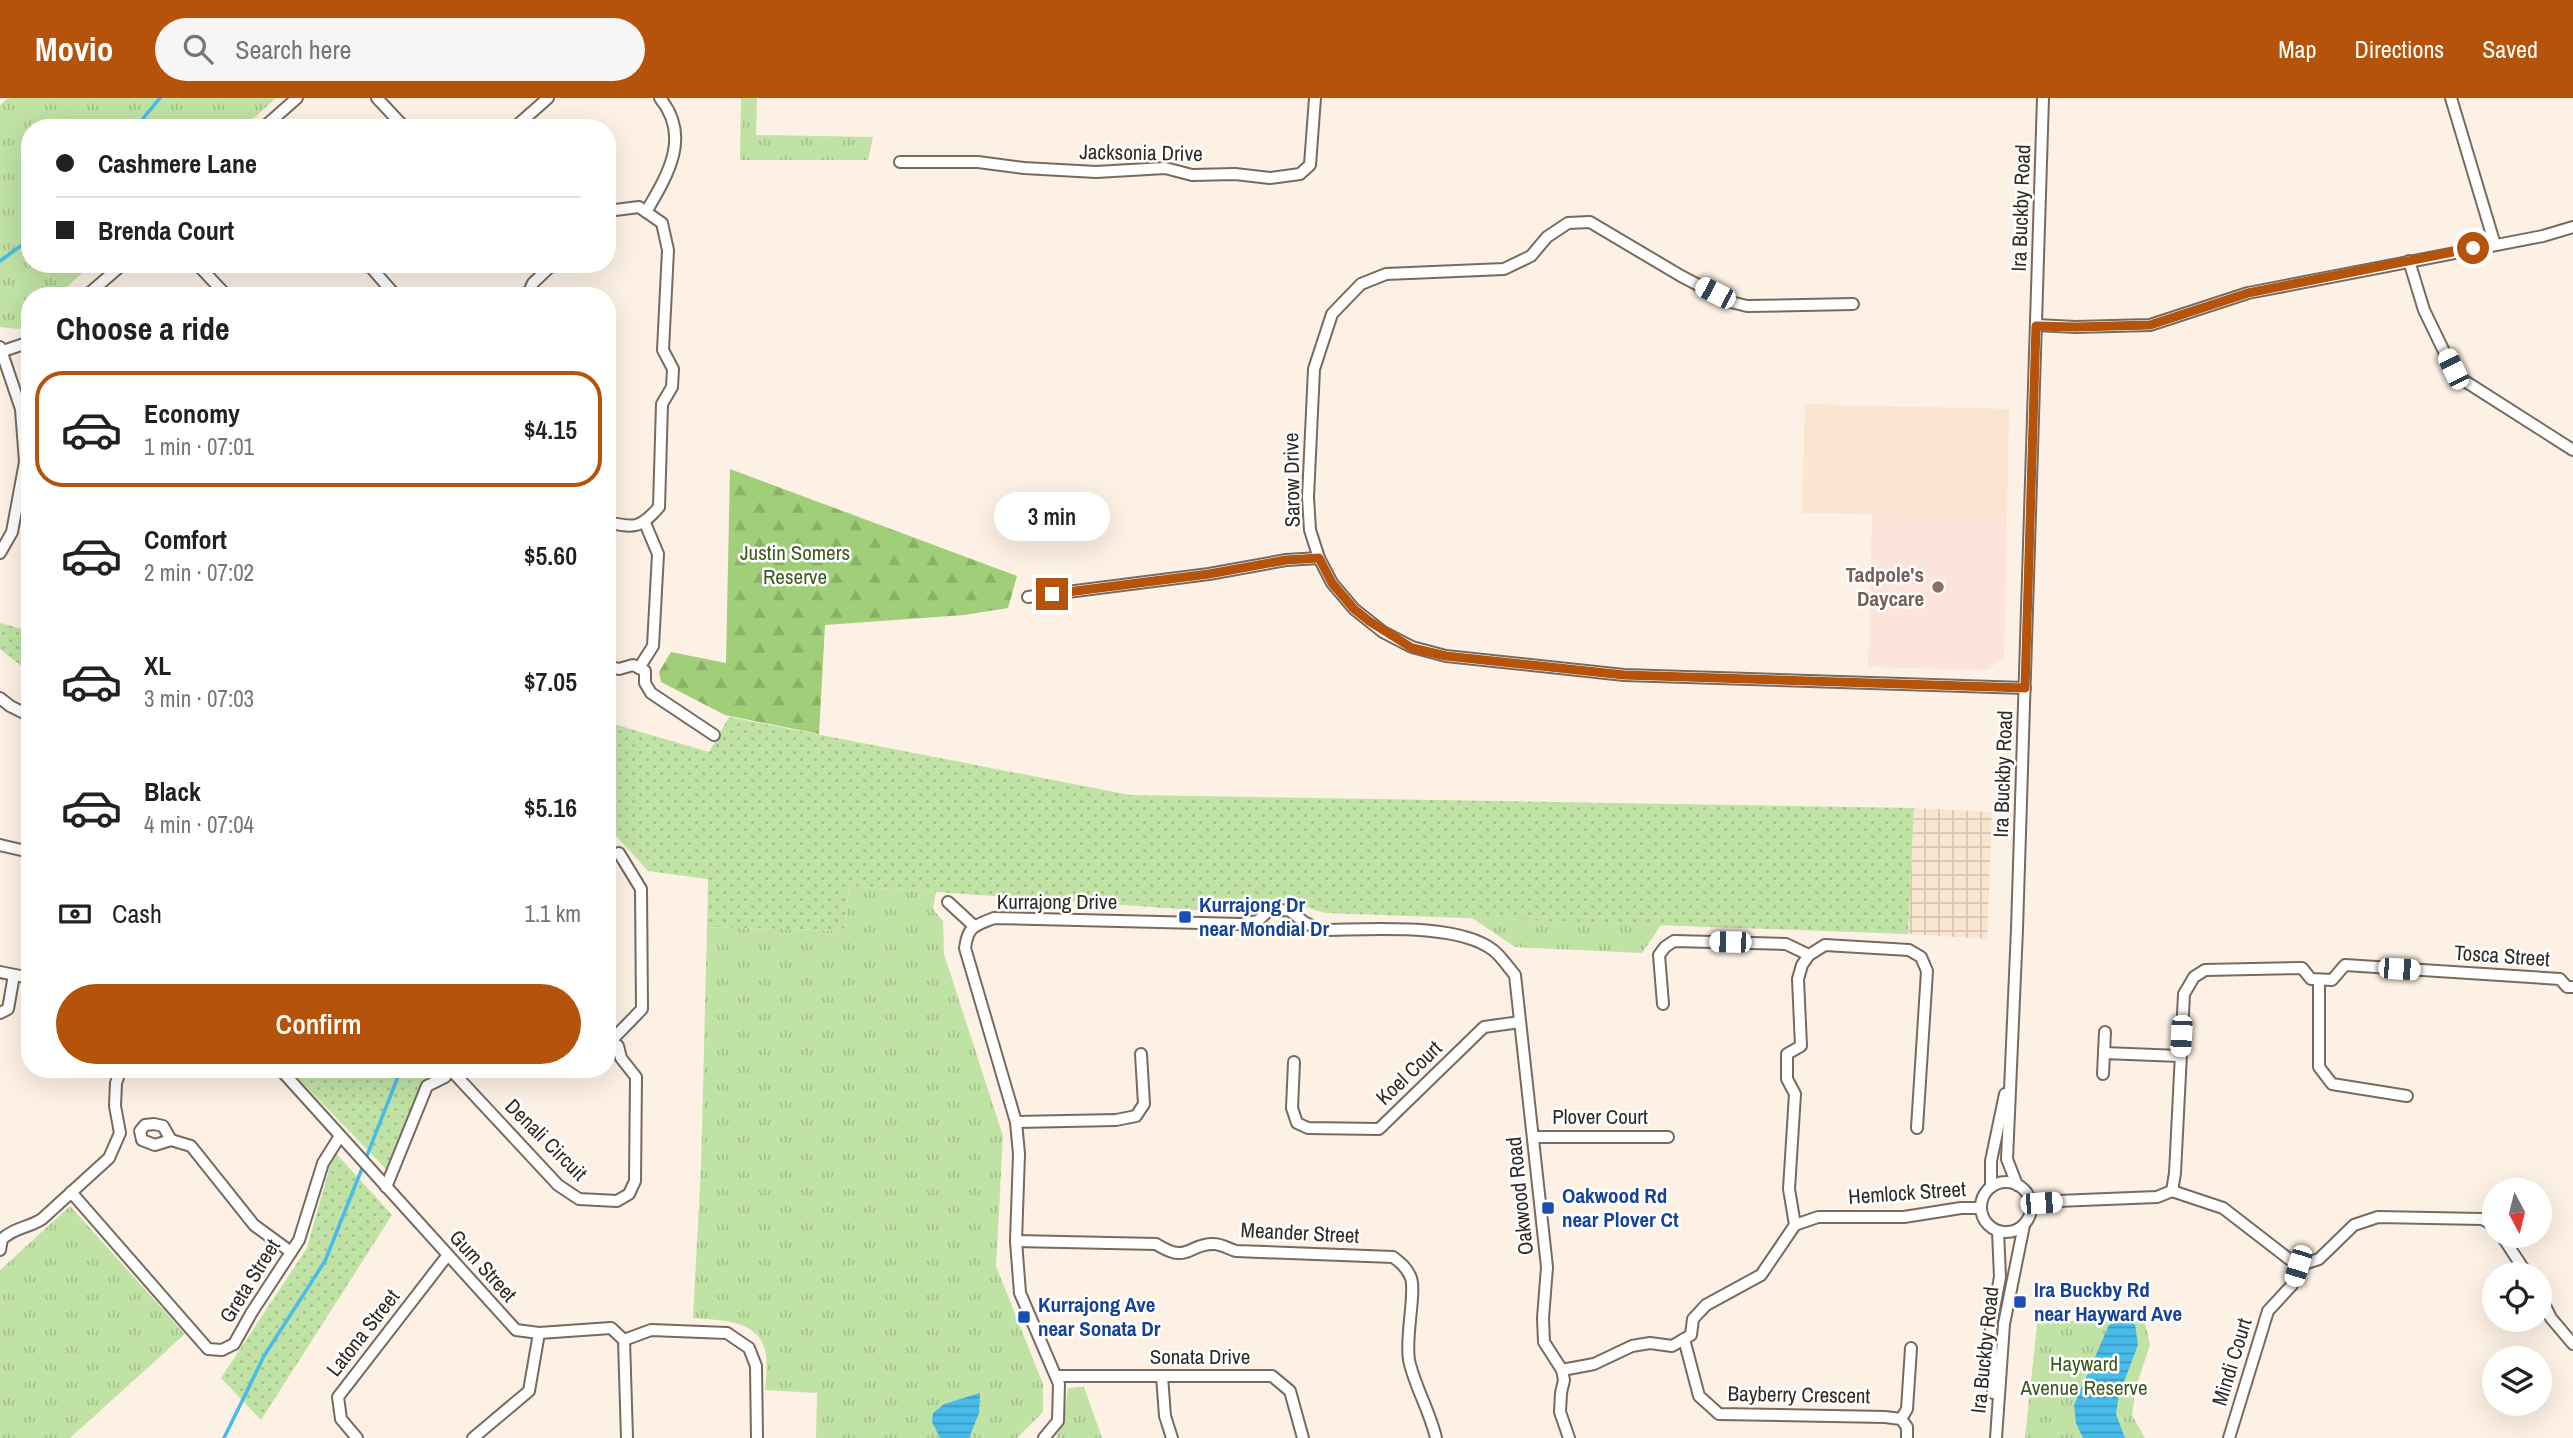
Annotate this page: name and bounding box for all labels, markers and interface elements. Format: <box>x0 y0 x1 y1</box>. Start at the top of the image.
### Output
search box <box>155 18 645 81</box>
text: Movio <box>35 27 113 71</box>
icon: search <box>179 30 217 68</box>
text: Search here <box>235 32 351 67</box>
text: Map <box>2278 33 2316 65</box>
text: Directions <box>2354 33 2444 65</box>
text: Saved <box>2482 33 2538 65</box>
street label: Jacksonia Drive <box>1079 137 1203 168</box>
street label: Ira Buckby Road <box>2004 144 2037 272</box>
text: Cashmere Lane <box>98 146 257 181</box>
text: Brenda Court <box>98 213 234 248</box>
route start <box>2457 232 2489 264</box>
car <box>1692 274 1739 312</box>
text: Choose a ride <box>56 307 230 350</box>
car <box>2435 346 2472 392</box>
text: Economy <box>144 396 240 431</box>
icon: car <box>60 398 123 461</box>
text: $4.15 <box>524 412 577 447</box>
text: 1 min · 07:01 <box>144 431 254 462</box>
street label: Sarow Drive <box>1276 432 1307 528</box>
callout: 3 min <box>994 492 1110 542</box>
text: 3 min <box>1028 501 1076 532</box>
text: Comfort <box>144 522 227 557</box>
icon: car <box>60 524 123 587</box>
text: $5.60 <box>524 538 577 573</box>
park label: Justin Somers Reserve <box>740 538 850 591</box>
text: 2 min · 07:02 <box>144 557 254 588</box>
place label: Tadpole's Daycare <box>1846 560 1924 613</box>
route end <box>1036 578 1068 610</box>
marker: Tadpole's Daycare <box>1930 579 1946 595</box>
text: XL <box>144 648 171 683</box>
icon: car <box>60 650 123 713</box>
text: $7.05 <box>524 664 577 699</box>
text: 3 min · 07:03 <box>144 683 254 714</box>
street label: Ira Buckby Road <box>1986 710 2019 838</box>
text: Black <box>144 774 201 809</box>
icon: car <box>60 776 123 839</box>
text: $5.16 <box>524 790 577 825</box>
text: 4 min · 07:04 <box>144 809 254 840</box>
street label: Kurrajong Drive <box>997 887 1117 916</box>
place label: Kurrajong Dr near Mondial Dr <box>1199 890 1329 943</box>
icon: cash <box>56 895 94 933</box>
text: Cash <box>112 896 162 931</box>
text: 1.1 km <box>524 898 581 929</box>
marker: Kurrajong Dr near Mondial Dr <box>1177 909 1193 925</box>
car <box>1709 931 1752 953</box>
street label: Tosca Street <box>2453 938 2551 973</box>
car <box>2378 957 2421 981</box>
button: Confirm <box>56 984 581 1064</box>
car <box>2170 1014 2193 1058</box>
street label: Koel Court <box>1369 1034 1448 1111</box>
street label: Denali Circuit <box>499 1092 594 1187</box>
street label: Plover Court <box>1552 1102 1648 1131</box>
street label: Oakwood Road <box>1499 1136 1540 1257</box>
street label: Hemlock Street <box>1847 1174 1967 1211</box>
north arrow <box>2482 1178 2552 1248</box>
map controls <box>2482 1178 2552 1416</box>
place label: Oakwood Rd near Plover Ct <box>1562 1181 1679 1234</box>
car <box>2020 1191 2063 1215</box>
marker: Oakwood Rd near Plover Ct <box>1540 1200 1556 1216</box>
street label: Meander Street <box>1240 1215 1360 1250</box>
street label: Gum Street <box>443 1223 524 1308</box>
street label: Greta Street <box>212 1233 287 1328</box>
car <box>2282 1243 2315 1289</box>
button: locate <box>2482 1262 2552 1332</box>
place label: Ira Buckby Rd near Hayward Ave <box>2034 1275 2182 1328</box>
street label: Latona Street <box>319 1283 406 1382</box>
street label: Ira Buckby Road <box>1963 1285 2006 1415</box>
place label: Kurrajong Ave near Sonata Dr <box>1038 1290 1161 1343</box>
marker: Ira Buckby Rd near Hayward Ave <box>2012 1294 2028 1310</box>
marker: Kurrajong Ave near Sonata Dr <box>1016 1309 1032 1325</box>
street label: Mindi Court <box>2205 1314 2259 1409</box>
street label: Sonata Drive <box>1150 1342 1250 1371</box>
button: layers <box>2482 1346 2552 1416</box>
park label: Hayward Avenue Reserve <box>2019 1349 2148 1402</box>
street label: Bayberry Crescent <box>1727 1379 1871 1410</box>

